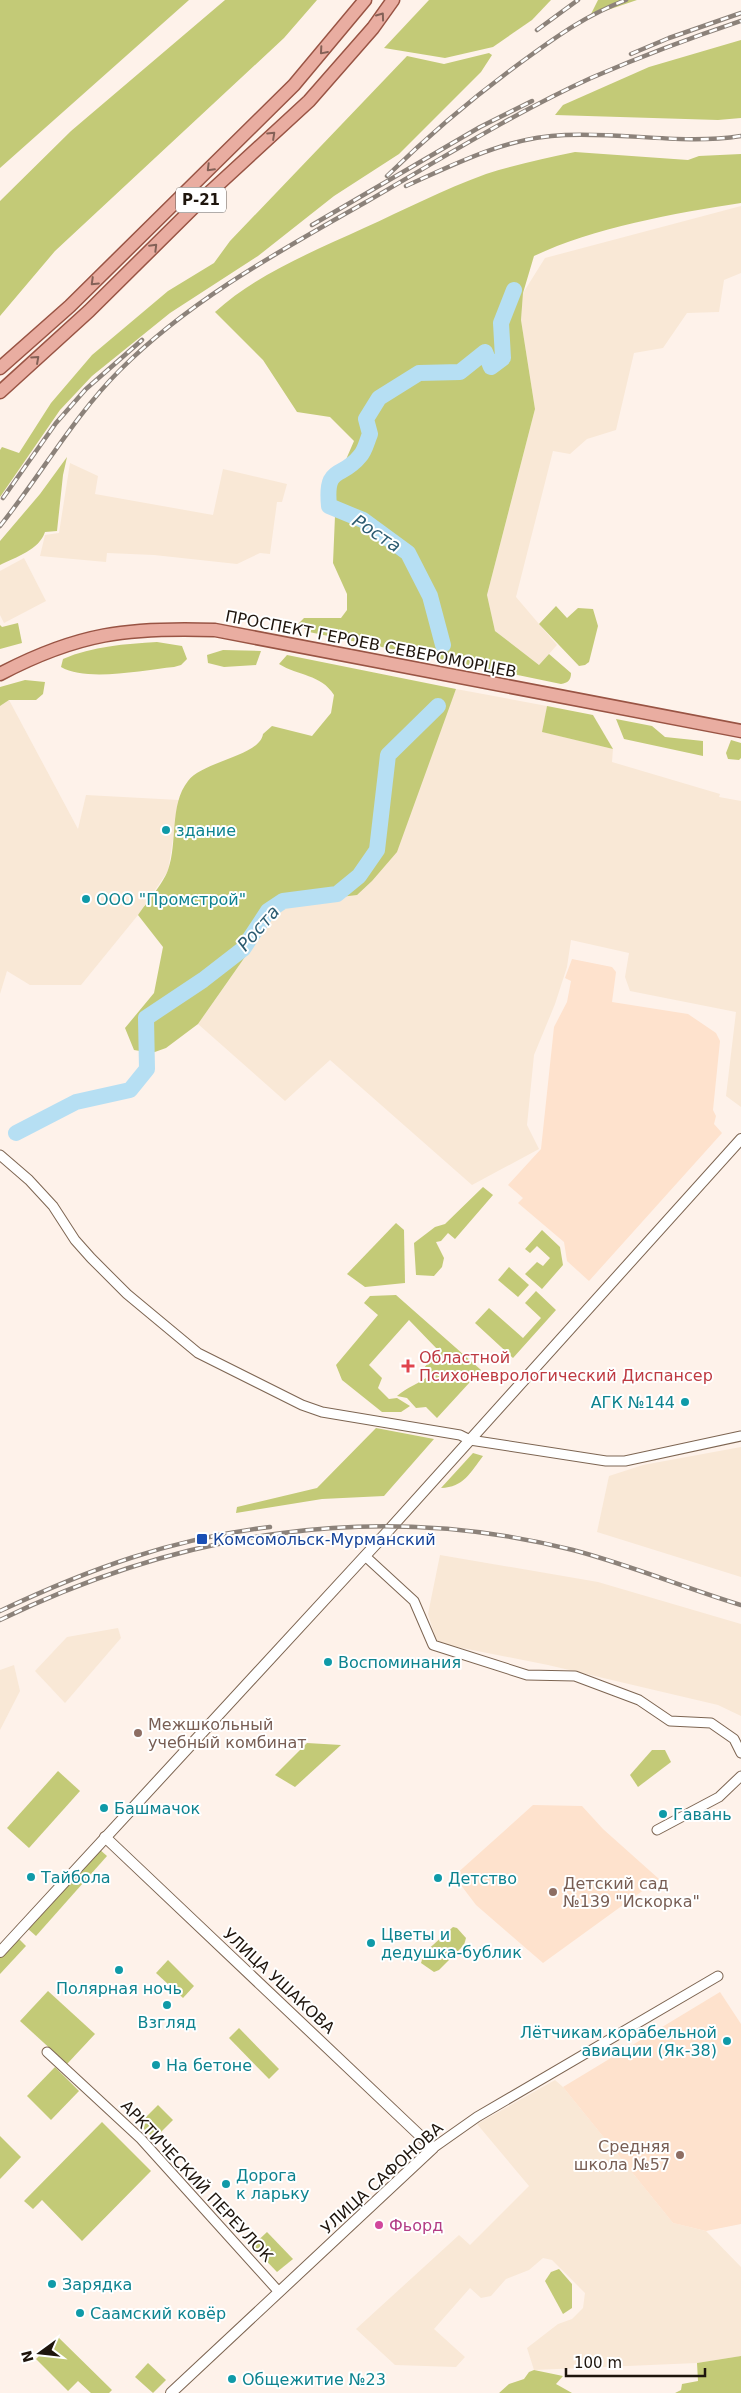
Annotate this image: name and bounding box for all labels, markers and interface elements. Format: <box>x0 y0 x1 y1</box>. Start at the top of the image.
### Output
one-way arrow <box>375 12 384 22</box>
one-way arrow <box>319 46 328 55</box>
one-way arrow <box>266 132 275 141</box>
one-way arrow <box>207 163 216 172</box>
road number: Р-21 <box>176 188 226 212</box>
one-way arrow <box>148 244 157 253</box>
one-way arrow <box>91 276 100 285</box>
one-way arrow <box>31 356 40 365</box>
water label: Роста <box>349 510 405 556</box>
street label: ПРОСПЕКТ ГЕРОЕВ СЕВЕРОМОРЦЕВ <box>224 606 518 682</box>
place label: здание <box>176 821 236 840</box>
marker: здание <box>160 824 172 836</box>
place label: ООО "Промстрой" <box>96 890 246 909</box>
marker: ООО "Промстрой" <box>80 893 92 905</box>
water label: Роста <box>233 901 283 955</box>
place label: Областной Психоневрологический Диспансер <box>419 1348 713 1385</box>
marker: Областной Психоневрологический Диспансер <box>401 1359 415 1373</box>
place label: АГК №144 <box>591 1393 675 1412</box>
marker: АГК №144 <box>679 1396 691 1408</box>
place label: Комсомольск-Мурманский <box>213 1530 436 1549</box>
marker: Комсомольск-Мурманский <box>195 1532 209 1546</box>
place label: Воспоминания <box>338 1653 461 1672</box>
marker: Воспоминания <box>322 1656 334 1668</box>
place label: Межшкольный учебный комбинат <box>148 1715 307 1752</box>
marker: Межшкольный учебный комбинат <box>132 1727 144 1739</box>
place label: Башмачок <box>114 1799 201 1818</box>
marker: Башмачок <box>98 1802 110 1814</box>
place label: Гавань <box>673 1805 732 1824</box>
marker: Гавань <box>657 1808 669 1820</box>
place label: Тайбола <box>40 1868 111 1887</box>
place label: Детство <box>448 1869 517 1888</box>
marker: Тайбола <box>25 1871 37 1883</box>
marker: Детство <box>432 1872 444 1884</box>
place label: Детский сад №139 "Искорка" <box>563 1874 700 1911</box>
marker: Детский сад №139 "Искорка" <box>547 1886 559 1898</box>
street label: УЛИЦА УШАКОВА <box>219 1924 339 2038</box>
place label: Цветы и дедушка-бублик <box>381 1925 522 1962</box>
marker: Цветы и дедушка-бублик <box>365 1937 377 1949</box>
marker: Полярная ночь <box>113 1964 125 1976</box>
place label: Полярная ночь <box>56 1979 182 1998</box>
marker: Взгляд <box>161 1999 173 2011</box>
place label: Взгляд <box>138 2013 196 2032</box>
place label: Лётчикам корабельной авиации (Як-38) <box>520 2023 717 2060</box>
marker: Лётчикам корабельной авиации (Як-38) <box>721 2035 733 2047</box>
place label: На бетоне <box>166 2056 252 2075</box>
marker: На бетоне <box>150 2059 162 2071</box>
street label: АРКТИЧЕСКИЙ ПЕРЕУЛОК <box>117 2096 277 2266</box>
street label: УЛИЦА САФОНОВА <box>317 2118 447 2238</box>
place label: Средняя школа №57 <box>574 2137 670 2174</box>
marker: Средняя школа №57 <box>674 2149 686 2161</box>
place label: Дорога к ларьку <box>236 2166 310 2203</box>
marker: Дорога к ларьку <box>220 2178 232 2190</box>
place label: Фьорд <box>389 2216 443 2235</box>
marker: Фьорд <box>373 2219 385 2231</box>
place label: Зарядка <box>62 2275 132 2294</box>
marker: Зарядка <box>46 2278 58 2290</box>
place label: Саамский ковёр <box>90 2304 226 2323</box>
marker: Саамский ковёр <box>74 2307 86 2319</box>
north arrow <box>15 2328 65 2378</box>
scale bar <box>566 2346 705 2378</box>
text: N <box>18 2349 37 2364</box>
text: 100 m <box>574 2354 622 2372</box>
place label: Общежитие №23 <box>242 2370 386 2389</box>
marker: Общежитие №23 <box>226 2373 238 2385</box>

